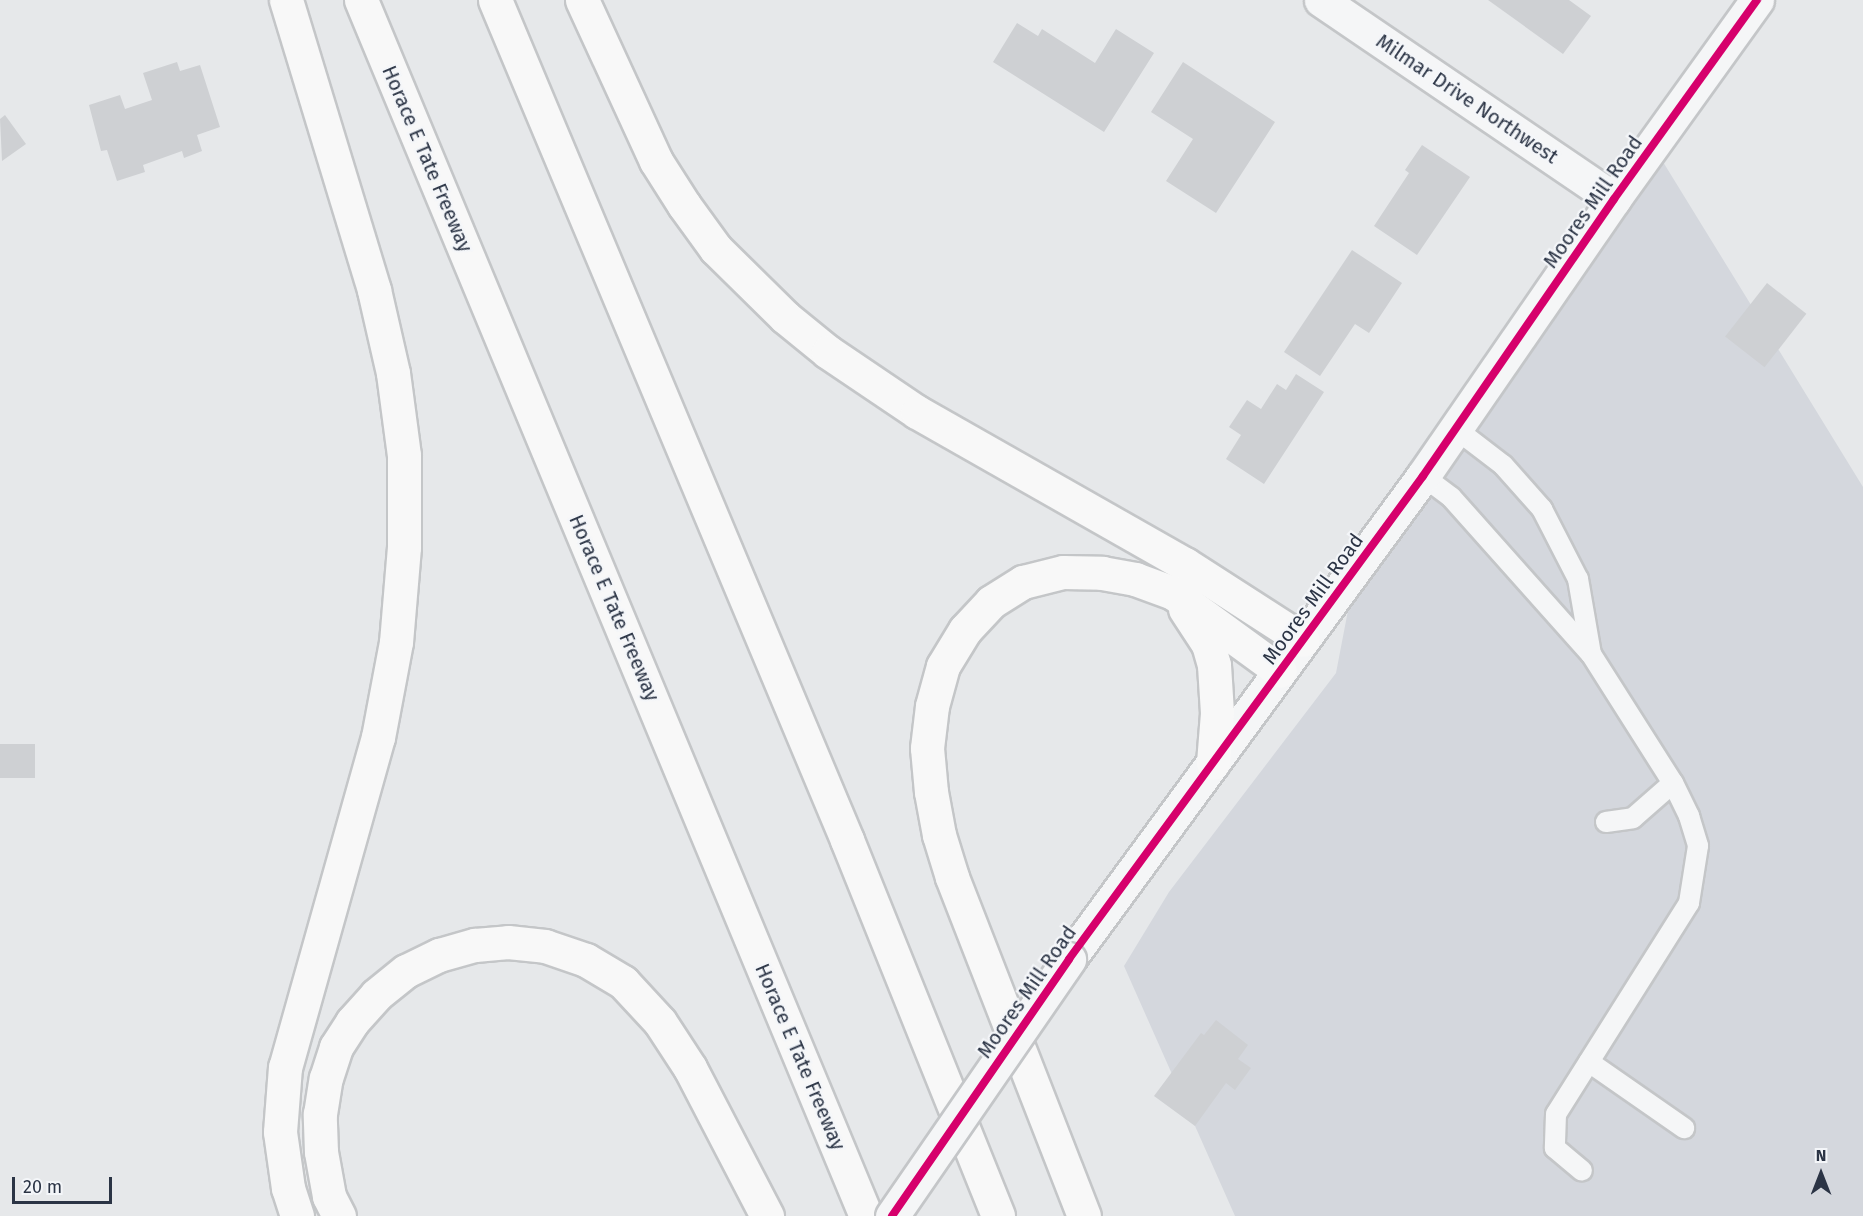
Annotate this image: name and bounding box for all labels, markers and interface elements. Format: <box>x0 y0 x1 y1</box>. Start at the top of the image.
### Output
street label: Milmar Drive Northwest <box>1372 29 1562 169</box>
street label: Horace E Tate Freeway <box>377 62 477 256</box>
street label: Moores Mill Road <box>1538 131 1648 273</box>
street label: Horace E Tate Freeway <box>564 511 664 705</box>
street label: Moores Mill Road <box>1257 529 1369 669</box>
street label: Moores Mill Road <box>972 921 1082 1063</box>
street label: Horace E Tate Freeway <box>750 960 850 1154</box>
north arrow <box>1791 1144 1851 1204</box>
text: N <box>1816 1146 1826 1165</box>
scale bar <box>15 1165 116 1203</box>
text: 20 m <box>23 1176 62 1198</box>

